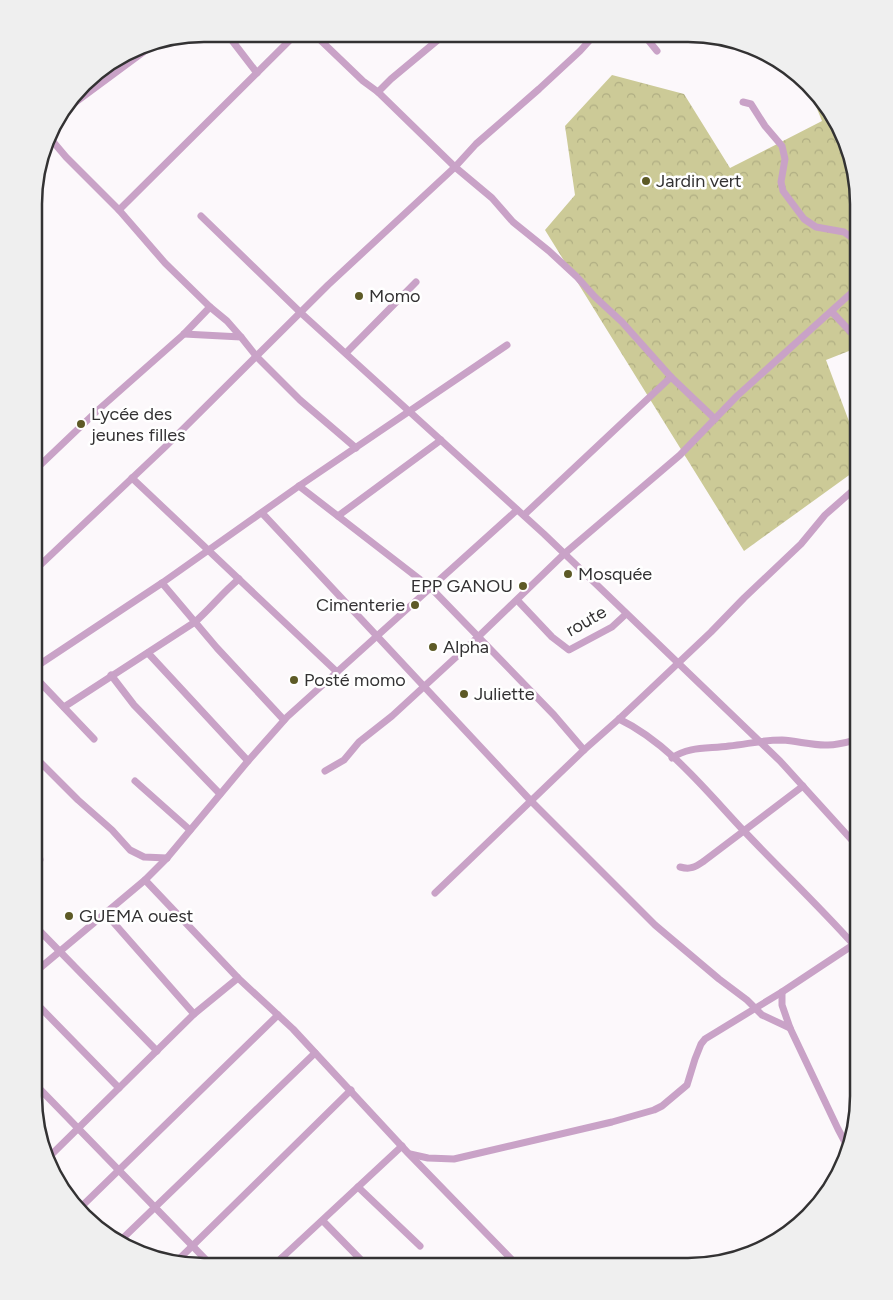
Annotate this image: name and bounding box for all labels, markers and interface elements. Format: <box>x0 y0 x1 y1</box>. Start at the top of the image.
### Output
place label: Jardin vert <box>656 170 742 192</box>
marker: Jardin vert <box>640 175 652 187</box>
place label: Momo <box>369 285 420 307</box>
marker: Momo <box>353 290 365 302</box>
place label: Lycée des jeunes filles <box>90 403 185 446</box>
marker: Lycée des jeunes filles <box>75 418 87 430</box>
place label: Mosquée <box>578 563 652 585</box>
marker: Mosquée <box>562 568 574 580</box>
place label: EPP GANOU <box>411 575 513 597</box>
marker: EPP GANOU <box>517 580 529 592</box>
place label: Cimenterie <box>316 594 405 616</box>
marker: Cimenterie <box>409 599 421 611</box>
street label: route <box>562 601 610 641</box>
place label: Alpha <box>443 636 489 658</box>
marker: Alpha <box>427 641 439 653</box>
place label: Posté momo <box>304 669 406 691</box>
marker: Posté momo <box>288 674 300 686</box>
place label: Juliette <box>474 683 535 705</box>
marker: Juliette <box>458 688 470 700</box>
place label: GUEMA ouest <box>79 905 194 927</box>
marker: GUEMA ouest <box>63 910 75 922</box>

